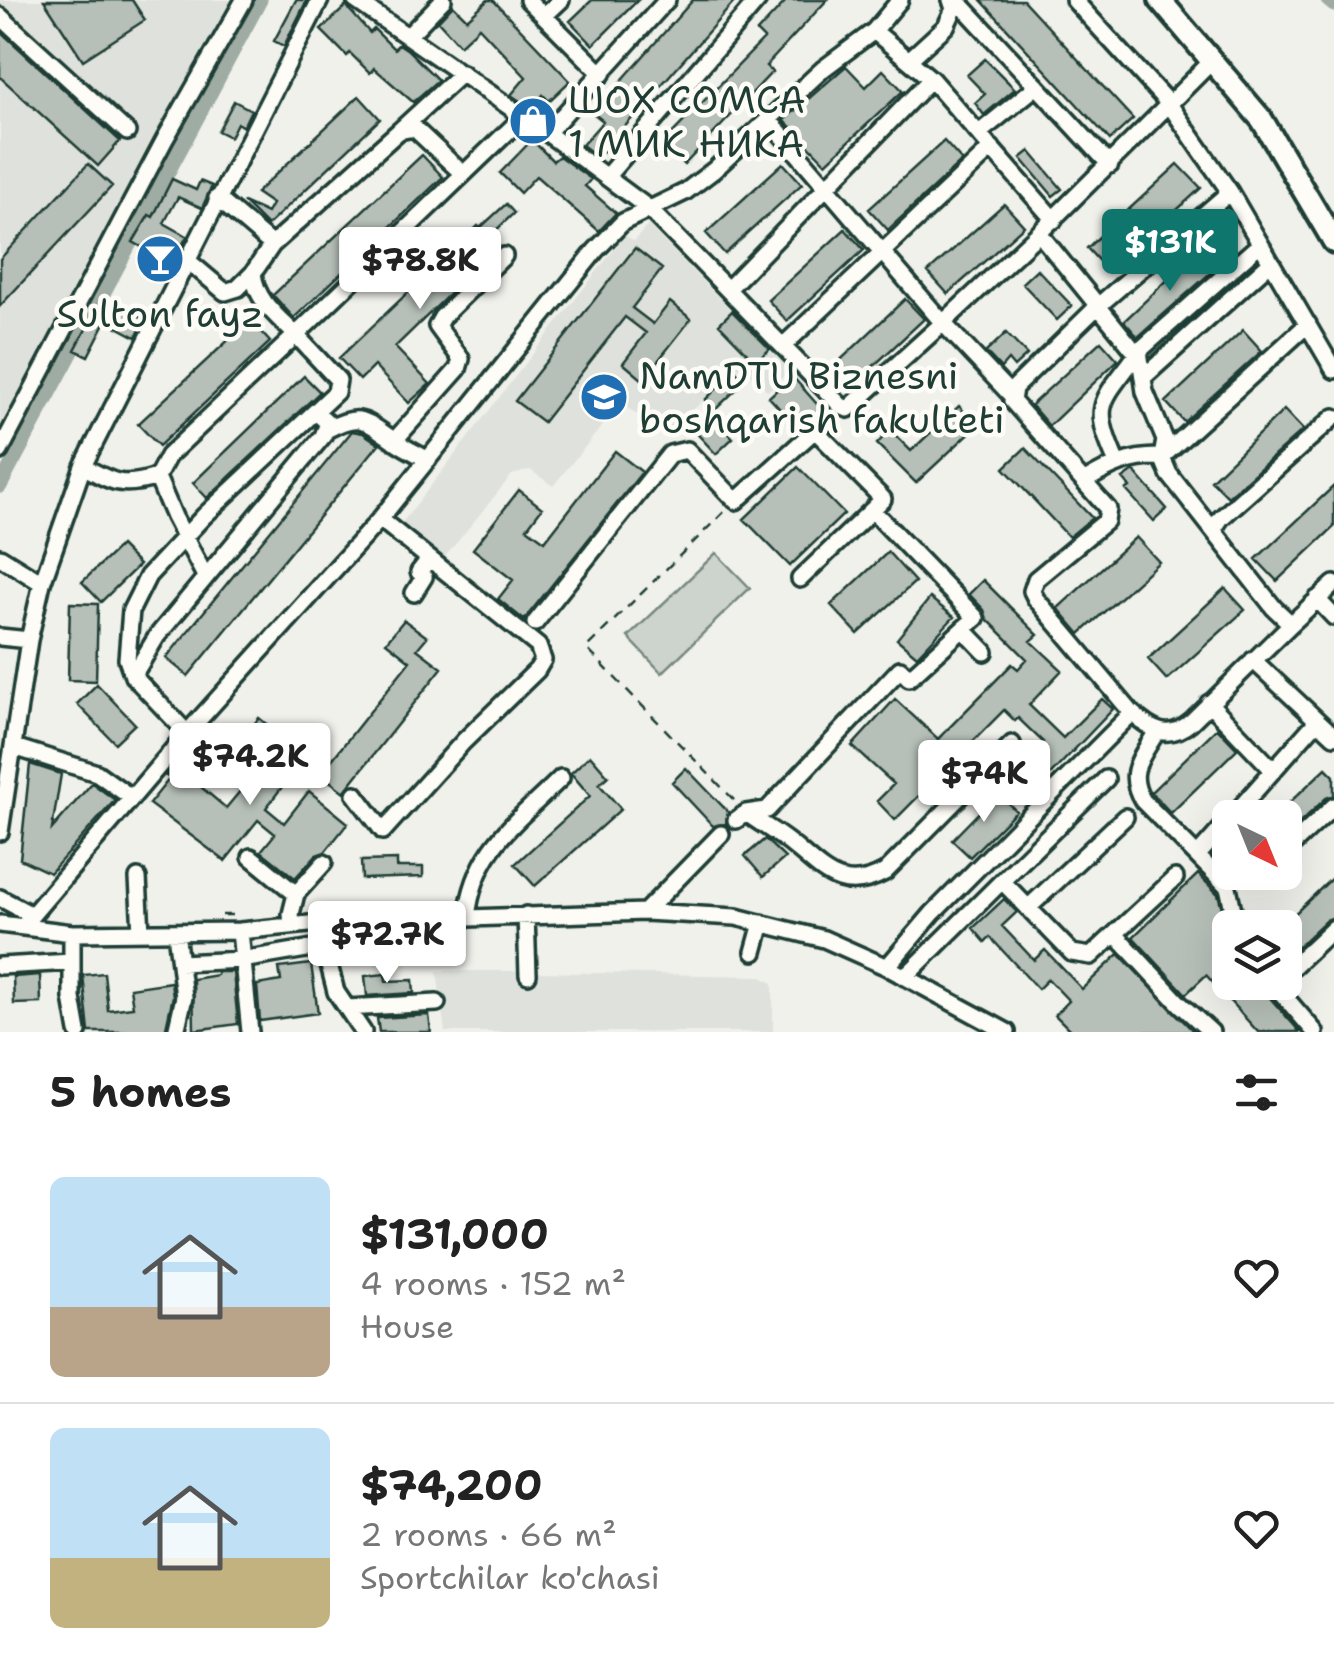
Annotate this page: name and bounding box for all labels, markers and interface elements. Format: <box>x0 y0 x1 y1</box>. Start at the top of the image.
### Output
place label: ШОХ СОМСА 1 МИК НИКА <box>568 74 806 169</box>
shop icon: ШОХ СОМСА 1 МИК НИКА <box>507 95 559 147</box>
pin: $131K <box>1100 209 1240 294</box>
text: $131K <box>1124 220 1216 263</box>
pin: $78.8K <box>339 227 501 312</box>
bar icon: Sulton fayz <box>134 233 186 285</box>
text: $78.8K <box>361 238 479 281</box>
place label: Sulton fayz <box>57 288 263 339</box>
place label: NamDTU Biznesni boshqarish fakulteti <box>639 350 1005 445</box>
school or university icon: NamDTU Biznesni boshqarish fakulteti <box>578 371 630 423</box>
pin: $74.2K <box>169 723 331 808</box>
text: $74.2K <box>191 734 309 777</box>
pin: $74K <box>925 740 1043 825</box>
text: $74K <box>940 751 1028 794</box>
north arrow <box>1212 800 1302 890</box>
map controls <box>1212 800 1302 1000</box>
pin: $72.7K <box>306 901 468 986</box>
button: layers <box>1212 910 1302 1000</box>
text: $72.7K <box>330 912 444 955</box>
text: 5 homes <box>50 1064 231 1120</box>
icon: filters <box>1229 1065 1284 1120</box>
text: $131,000 <box>360 1206 549 1262</box>
icon: home <box>130 1217 250 1337</box>
icon: heart <box>1229 1250 1284 1305</box>
text: 4 rooms · 152 m² <box>360 1262 626 1305</box>
text: House <box>360 1305 454 1348</box>
text: $74,200 <box>360 1457 543 1513</box>
icon: home <box>130 1468 250 1588</box>
icon: heart <box>1229 1501 1284 1556</box>
text: 2 rooms · 66 m² <box>360 1513 617 1556</box>
text: Sportchilar ko'chasi <box>360 1556 660 1599</box>

